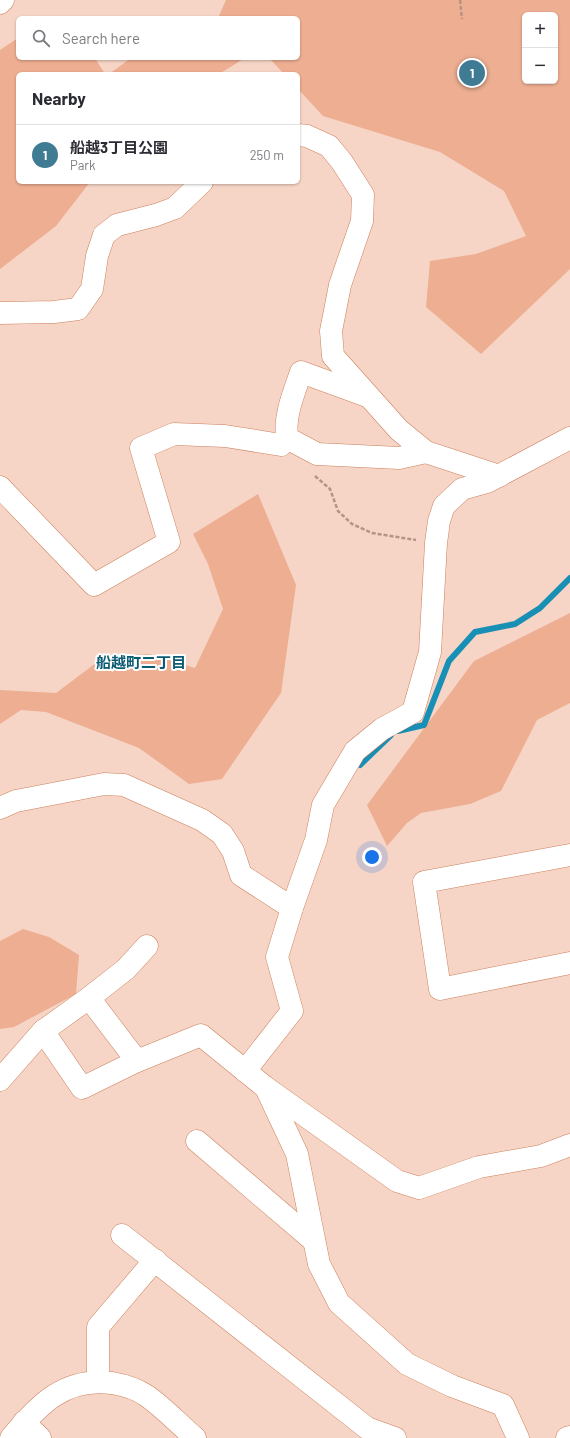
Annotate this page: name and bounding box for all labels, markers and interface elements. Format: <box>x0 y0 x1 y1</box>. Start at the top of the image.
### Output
map controls <box>522 12 558 84</box>
button: + <box>522 12 558 48</box>
search box <box>16 16 300 60</box>
icon: search <box>30 27 52 49</box>
text: Search here <box>62 29 140 47</box>
button: − <box>522 48 558 84</box>
pin: 1 <box>459 58 485 88</box>
text: Nearby <box>32 88 86 108</box>
text: 船越3丁目公園 <box>70 138 168 156</box>
text: 1 <box>43 147 47 163</box>
text: 250 m <box>250 147 284 163</box>
text: Park <box>70 157 96 173</box>
district label: 船越町二丁目 <box>96 653 186 671</box>
your location <box>362 847 382 867</box>

